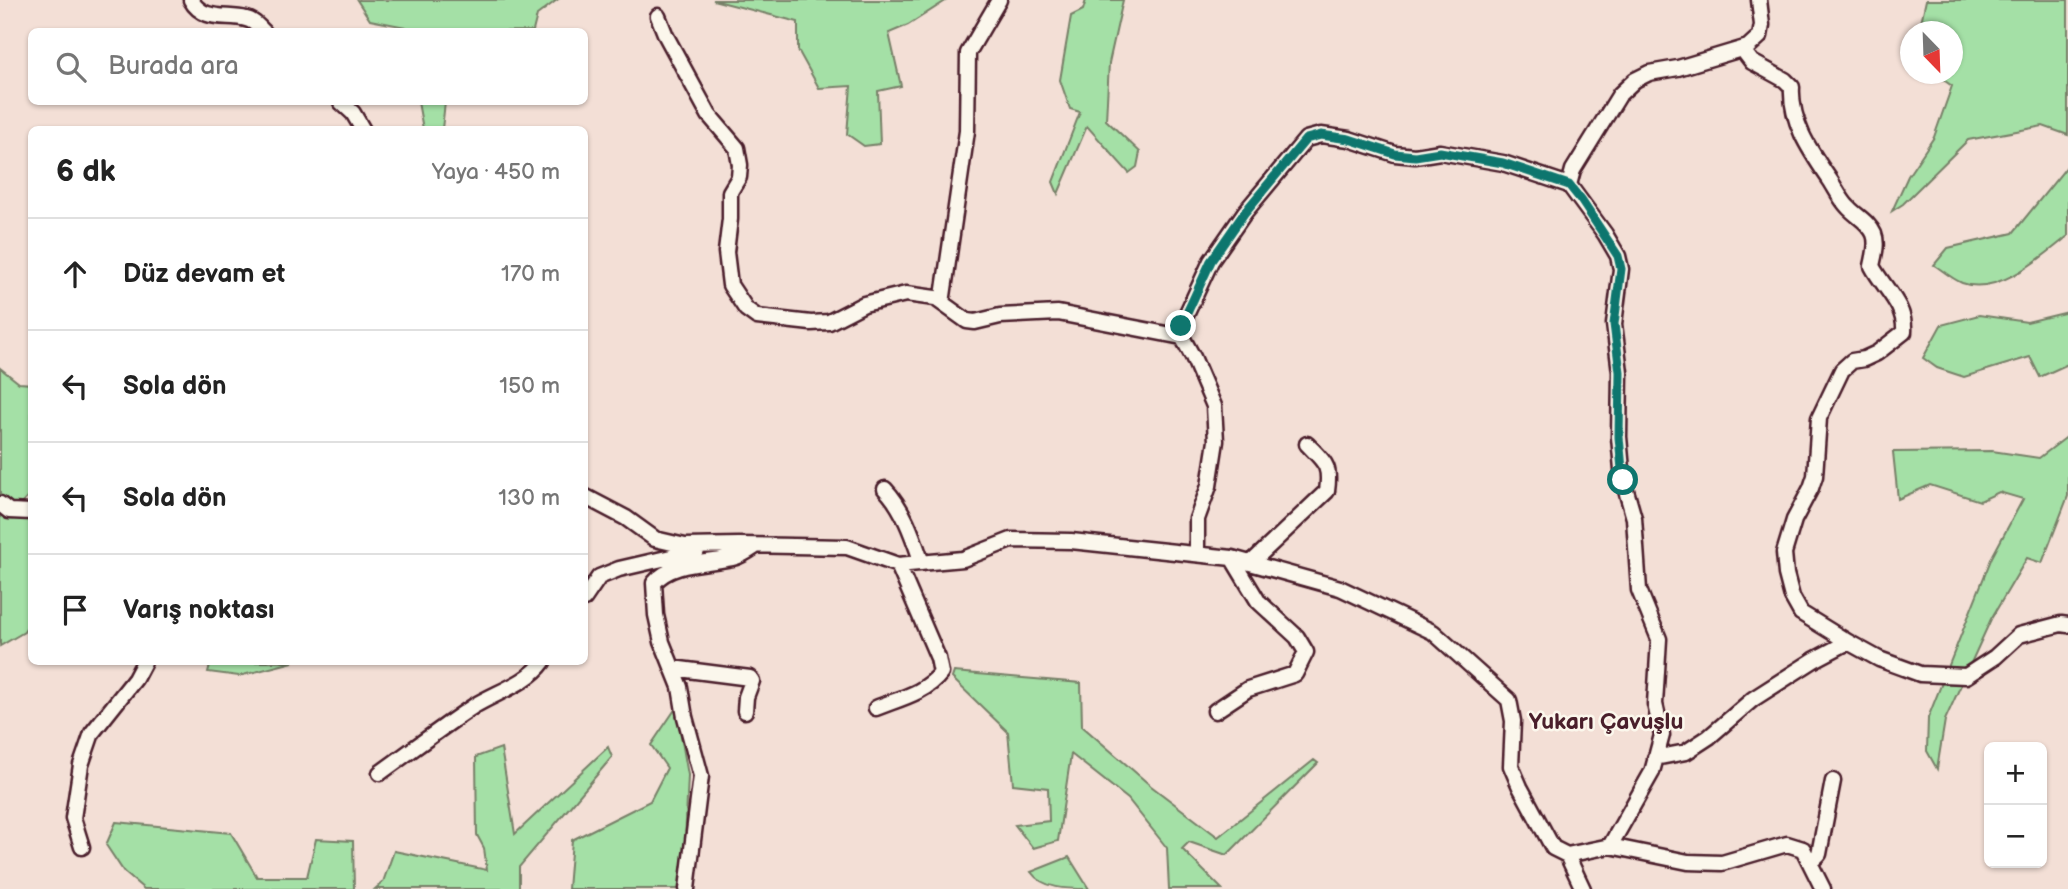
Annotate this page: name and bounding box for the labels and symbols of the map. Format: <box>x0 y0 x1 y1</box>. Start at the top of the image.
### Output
north arrow <box>1900 21 1963 84</box>
route end <box>1165 310 1196 341</box>
route start <box>1607 464 1638 495</box>
district label: Yukarı Çavuşlu <box>1529 708 1683 736</box>

